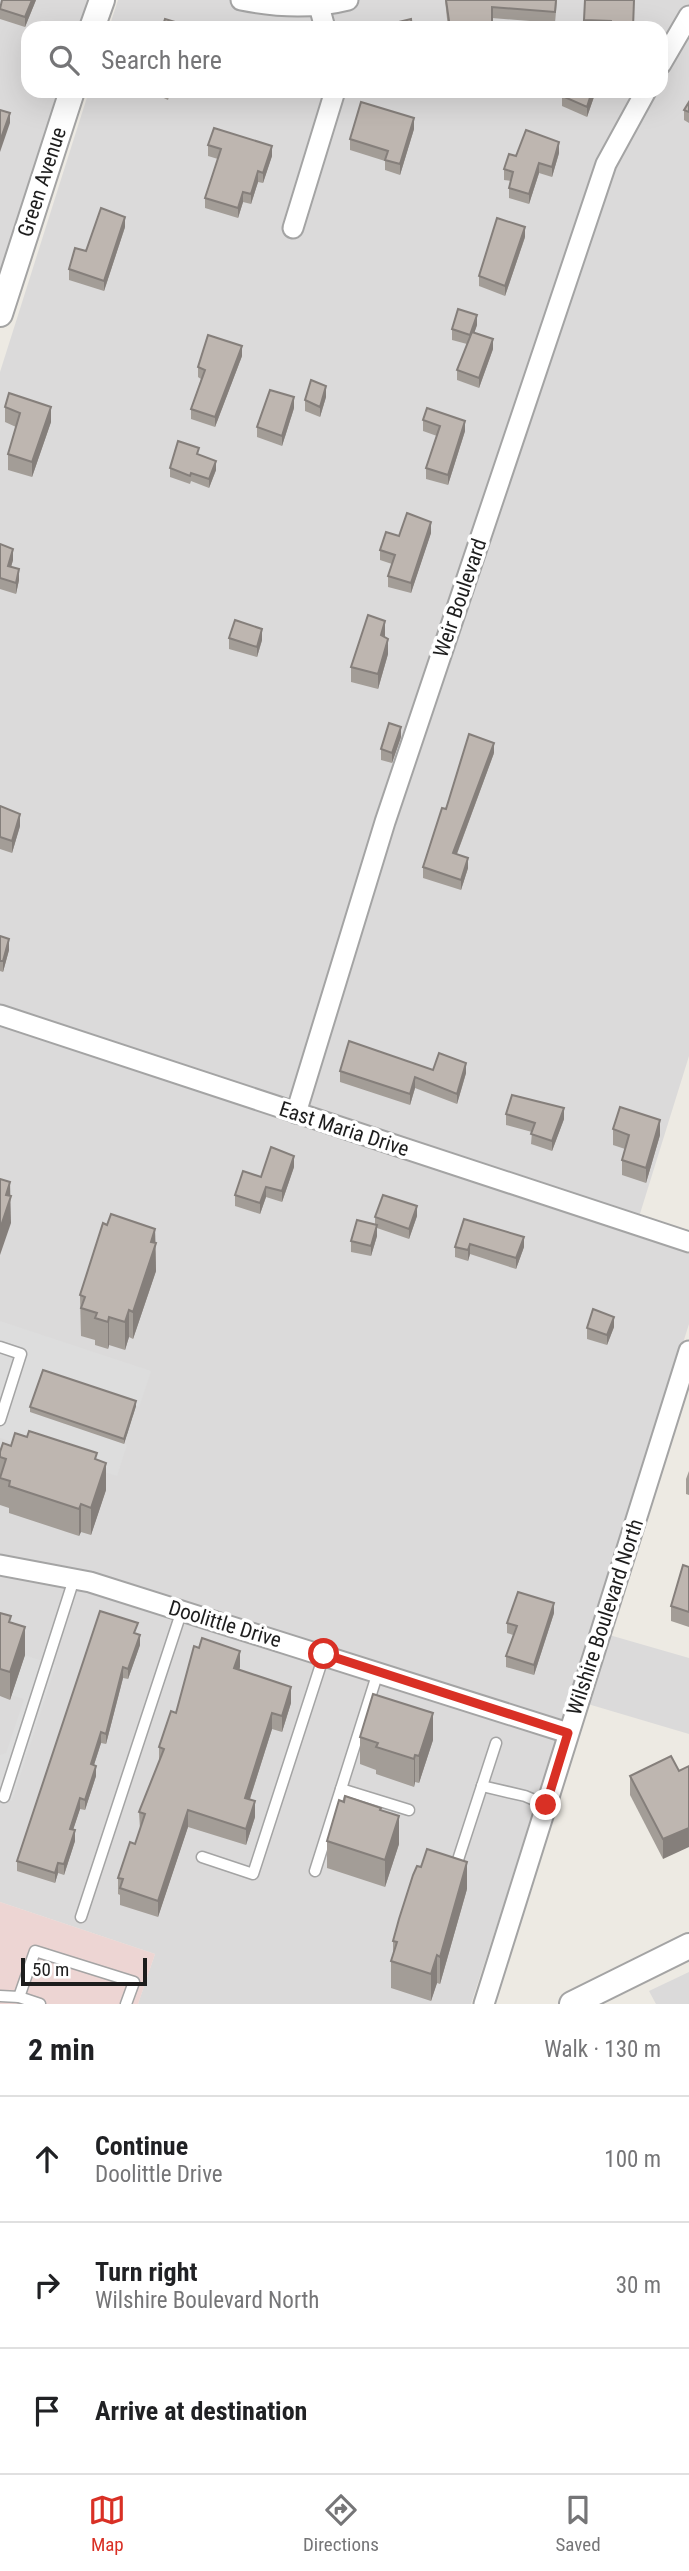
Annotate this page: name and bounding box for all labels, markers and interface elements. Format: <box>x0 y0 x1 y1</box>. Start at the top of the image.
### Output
search box <box>21 21 668 98</box>
icon: search <box>45 41 83 79</box>
text: Search here <box>101 45 222 75</box>
street label: Green Avenue <box>13 124 71 240</box>
street label: Weir Boulevard <box>429 536 491 660</box>
street label: East Maria Drive <box>276 1097 412 1161</box>
street label: Wilshire Boulevard North <box>562 1516 648 1718</box>
street label: Doolittle Drive <box>166 1595 284 1653</box>
route start <box>308 1638 339 1669</box>
route end <box>530 1789 561 1820</box>
scale bar <box>21 1955 147 1987</box>
text: 50 m <box>32 1958 69 1981</box>
text: 2 min <box>28 2032 95 2067</box>
text: Walk · 130 m <box>544 2036 661 2063</box>
text: Continue <box>95 2131 188 2161</box>
icon: ahead <box>28 2140 66 2178</box>
text: 100 m <box>604 2146 661 2173</box>
text: Doolittle Drive <box>95 2161 223 2188</box>
text: Turn right <box>95 2257 197 2287</box>
icon: right <box>28 2266 66 2304</box>
text: 30 m <box>616 2272 661 2299</box>
text: Wilshire Boulevard North <box>95 2287 319 2314</box>
icon: arrive <box>28 2392 66 2430</box>
text: Arrive at destination <box>95 2396 307 2426</box>
tab: Map <box>88 2491 126 2556</box>
tab: Directions <box>303 2491 379 2556</box>
tab: Saved <box>555 2491 601 2556</box>

